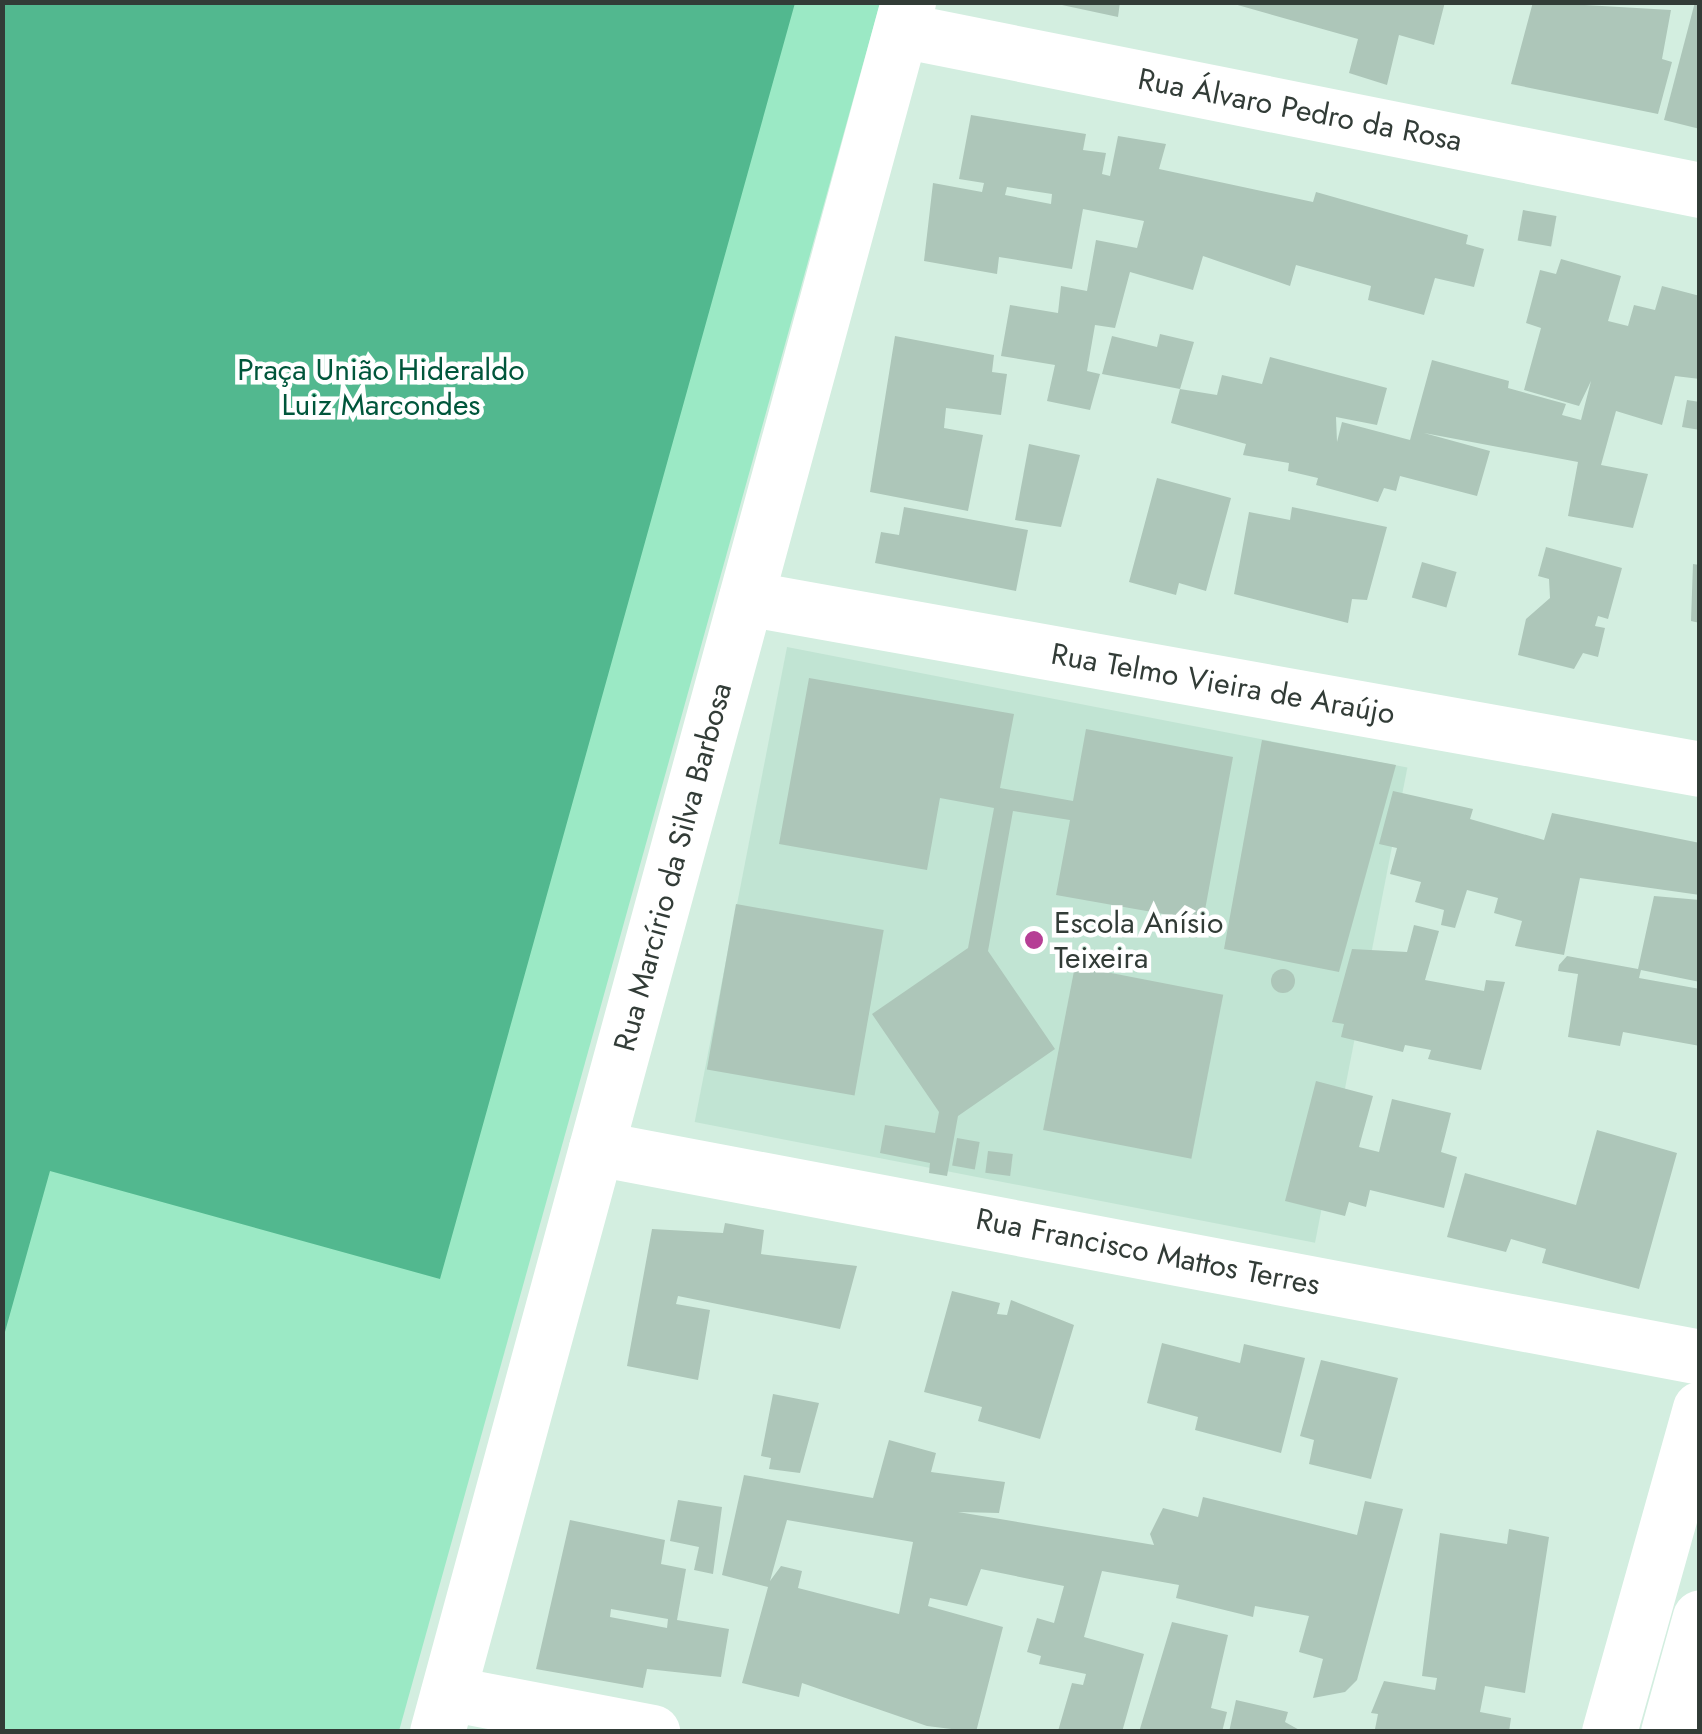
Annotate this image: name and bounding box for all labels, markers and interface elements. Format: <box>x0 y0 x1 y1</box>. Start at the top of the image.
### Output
street label: Rua Álvaro Pedro da Rosa <box>1135 61 1465 159</box>
park label: Praça União Hideraldo Luiz Marcondes <box>237 352 525 422</box>
street label: Rua Telmo Vieira de Araújo <box>1048 636 1398 732</box>
street label: Rua Marcírio da Silva Barbosa <box>606 679 740 1055</box>
place label: Escola Anísio Teixeira <box>1054 905 1223 976</box>
marker: Escola Anísio Teixeira <box>1023 929 1045 951</box>
street label: Rua Francisco Mattos Terres <box>973 1201 1323 1303</box>

